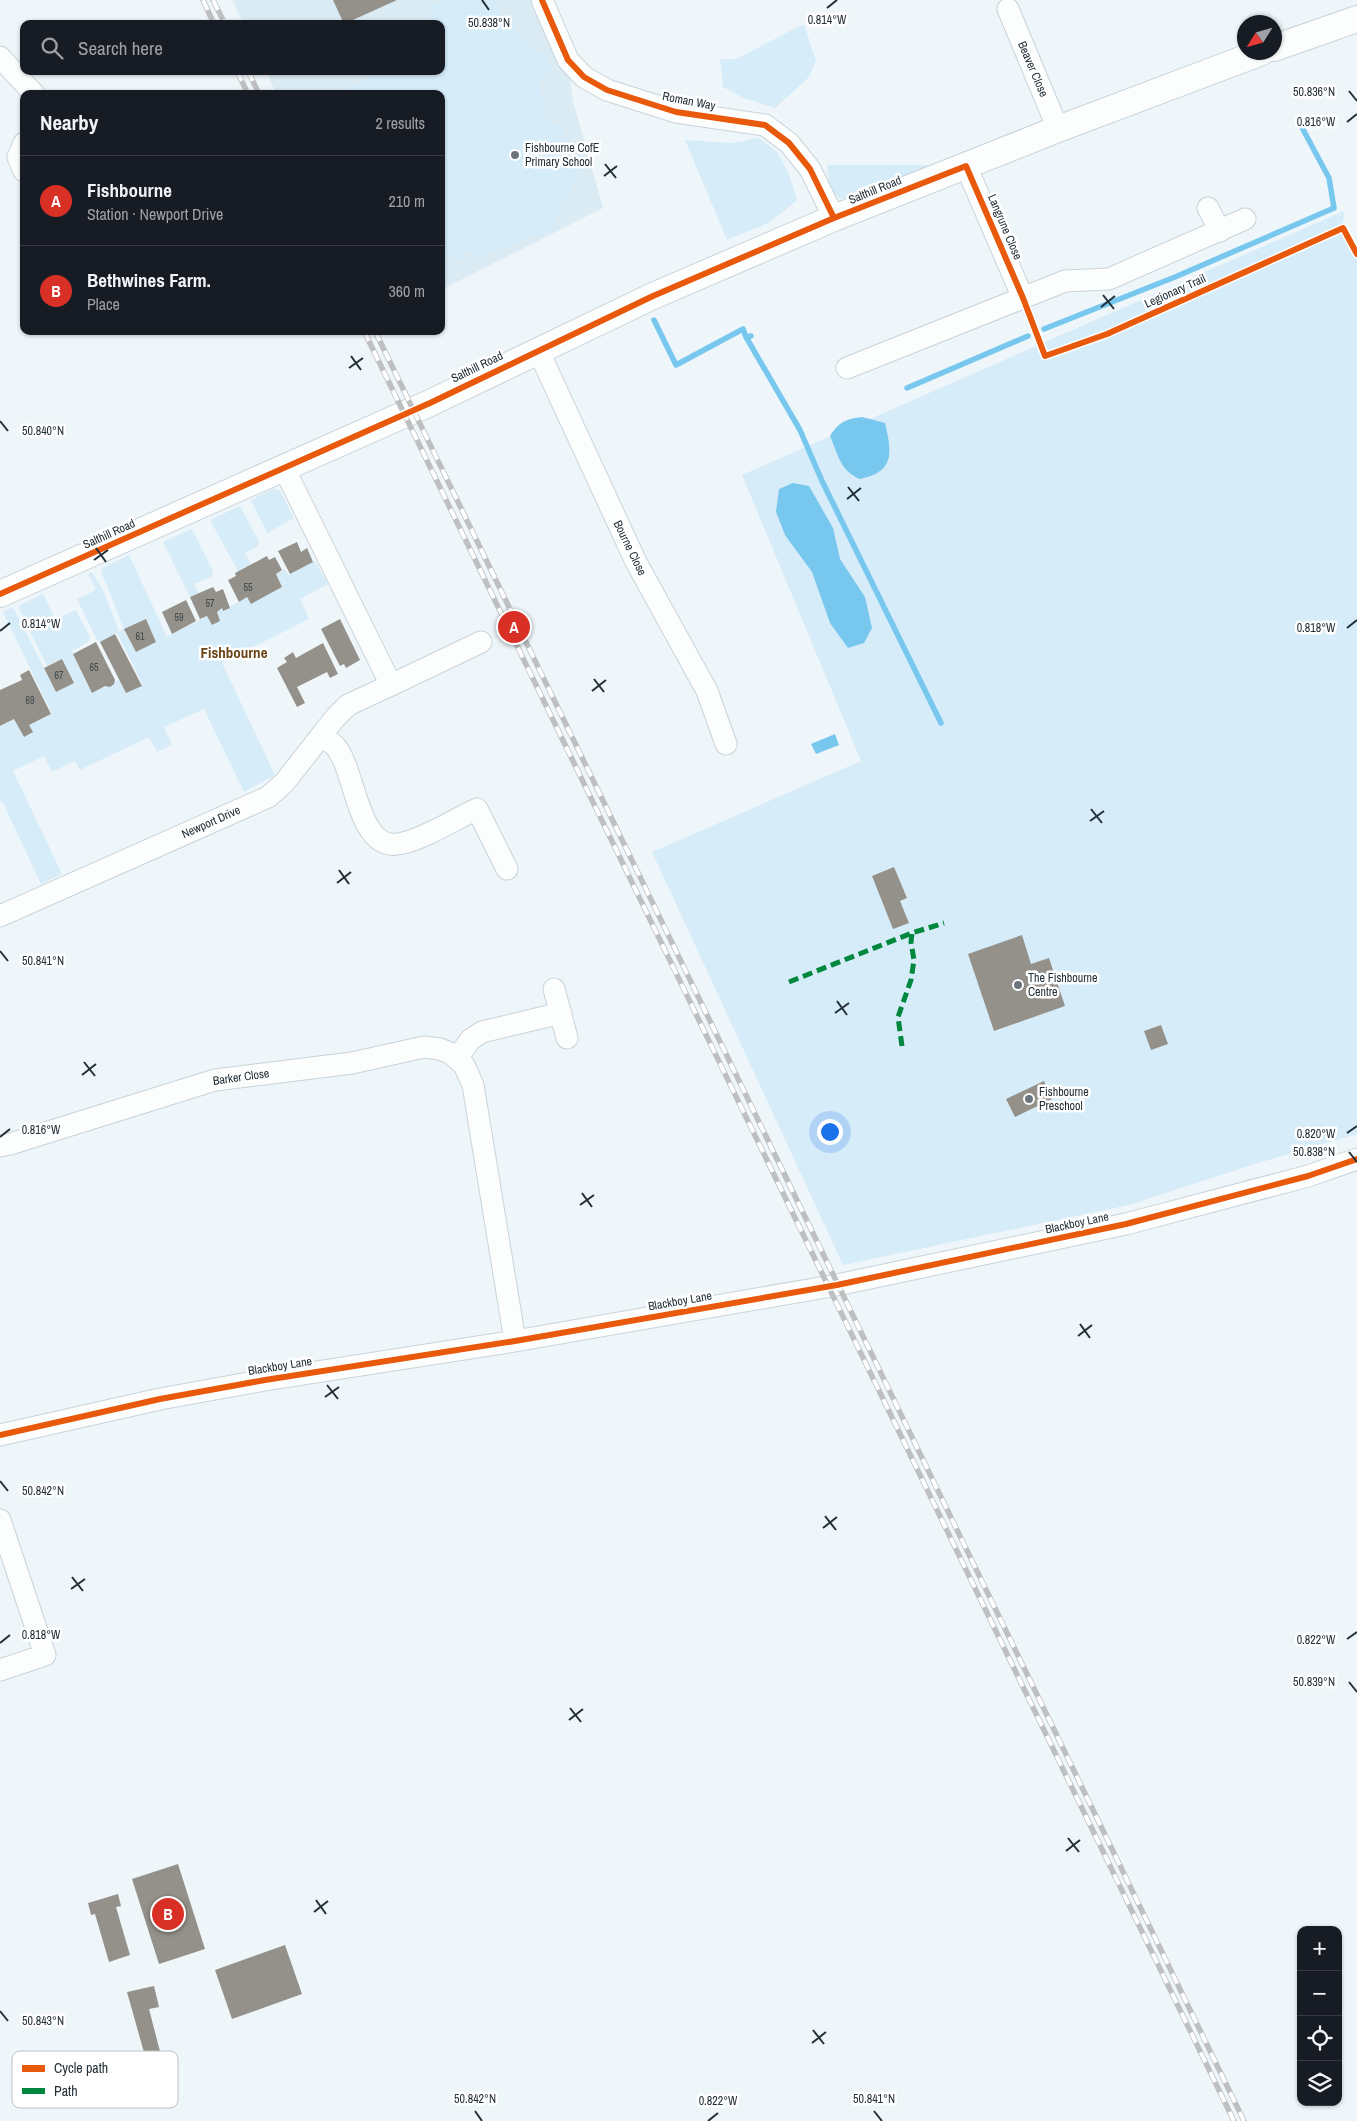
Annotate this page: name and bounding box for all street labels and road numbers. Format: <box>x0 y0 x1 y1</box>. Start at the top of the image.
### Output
street label: Beaver Close <box>1014 39 1052 99</box>
street label: Roman Way <box>661 88 717 114</box>
street label: Salthill Road <box>846 172 904 208</box>
street label: Langrune Close <box>984 192 1026 262</box>
street label: Legionary Trail <box>1142 270 1208 312</box>
street label: Salthill Road <box>448 348 506 386</box>
street label: Salthill Road <box>80 515 138 553</box>
street label: Bourne Close <box>610 518 650 578</box>
street label: Newport Drive <box>179 802 243 842</box>
street label: Barker Close <box>212 1065 270 1089</box>
street label: Blackboy Lane <box>1044 1208 1110 1238</box>
street label: Blackboy Lane <box>647 1288 713 1314</box>
street label: Blackboy Lane <box>247 1353 313 1379</box>

